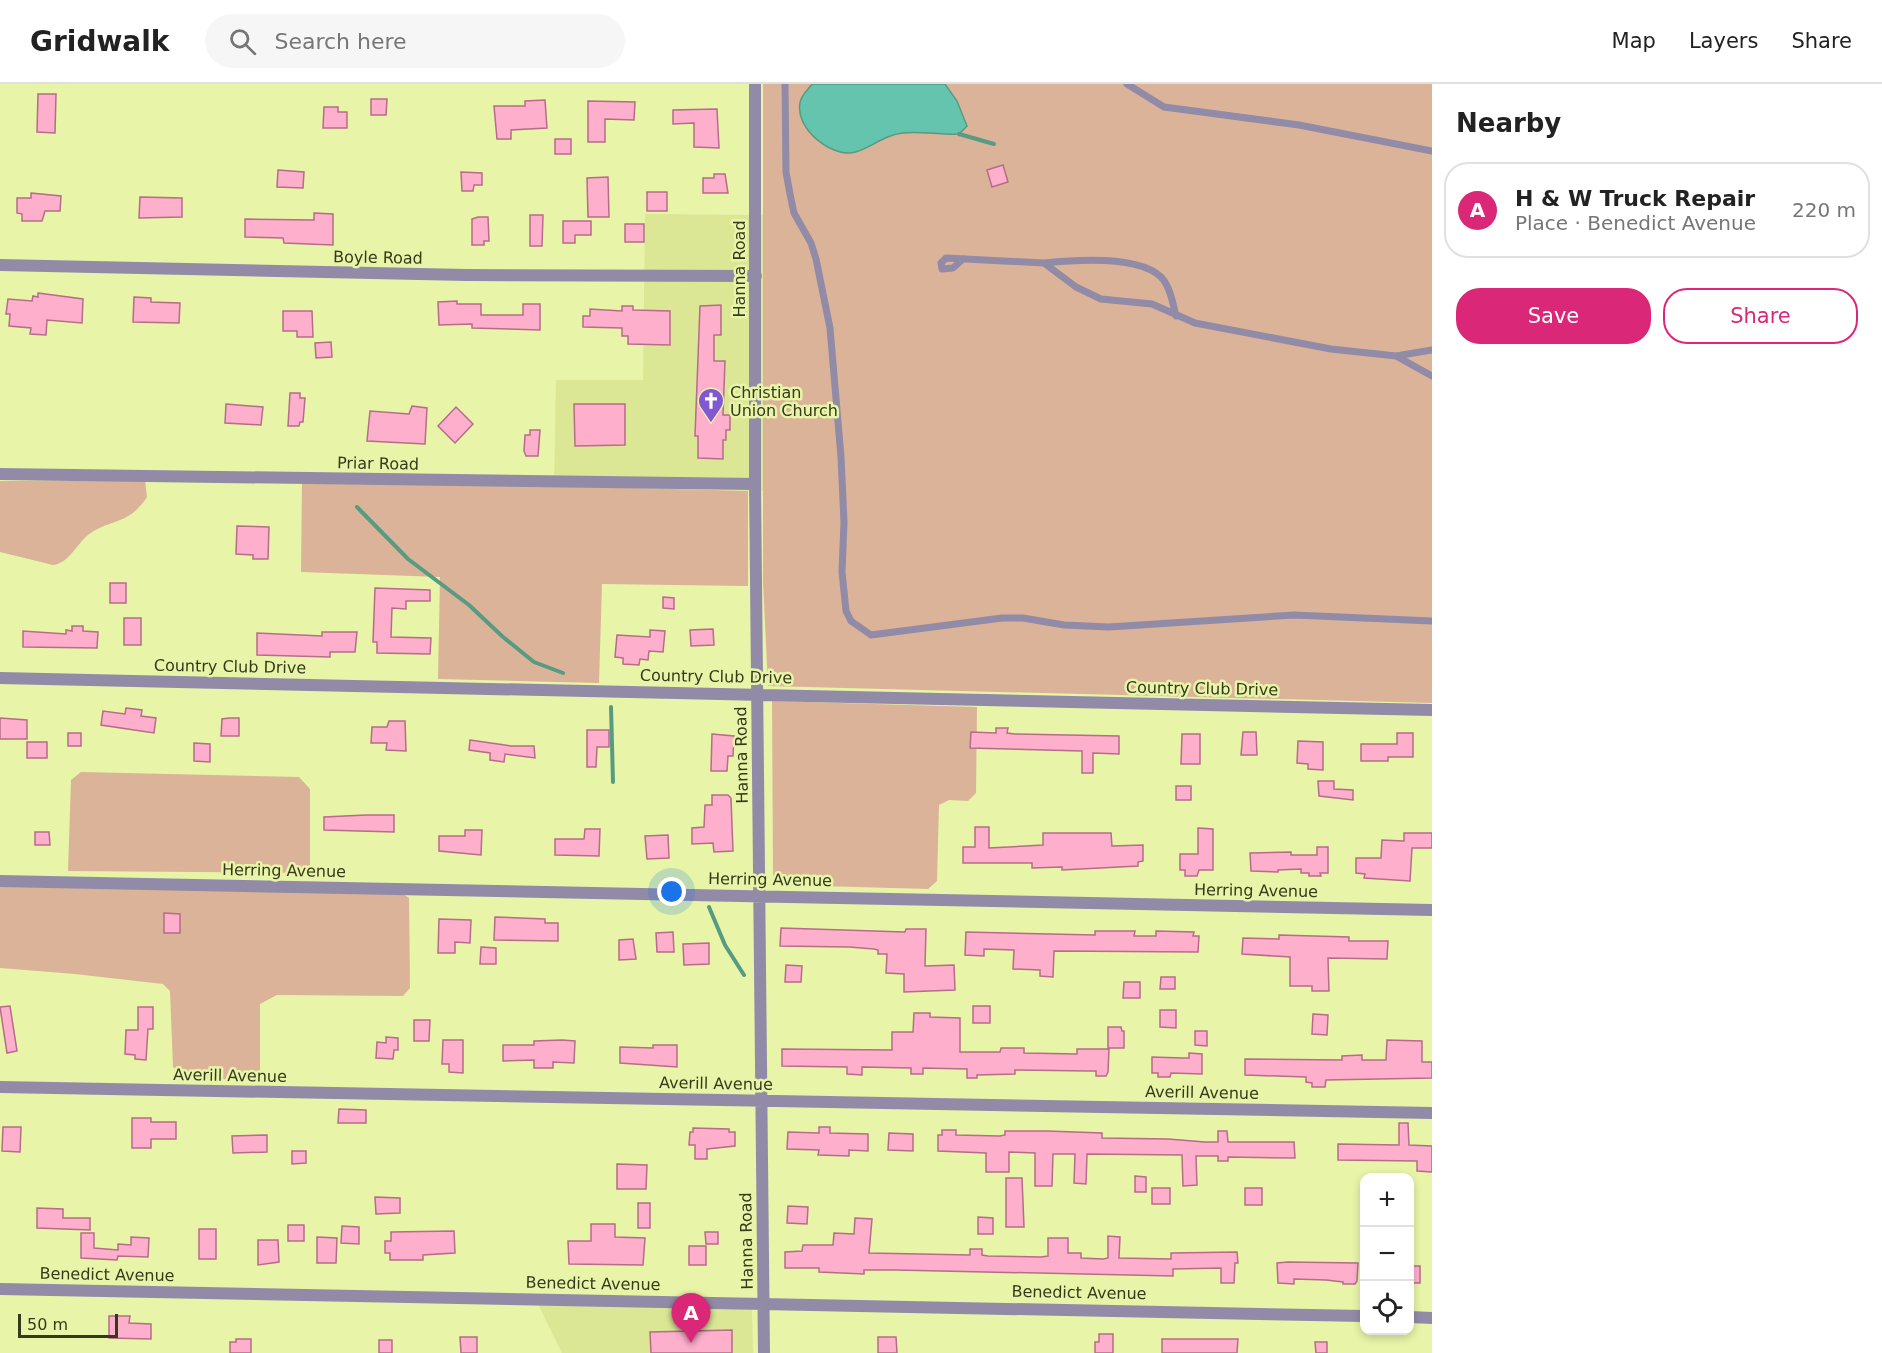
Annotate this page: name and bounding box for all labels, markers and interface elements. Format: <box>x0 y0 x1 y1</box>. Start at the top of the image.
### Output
search box <box>205 14 625 68</box>
text: Gridwalk <box>30 25 169 58</box>
icon: search <box>226 25 259 58</box>
text: Search here <box>274 29 407 54</box>
text: Map <box>1612 29 1656 53</box>
text: Layers <box>1689 29 1758 53</box>
text: Share <box>1791 29 1852 53</box>
text: Nearby <box>1456 108 1561 138</box>
text: H & W Truck Repair <box>1515 186 1755 211</box>
text: A <box>1470 198 1485 222</box>
text: 220 m <box>1792 198 1856 222</box>
text: Place · Benedict Avenue <box>1515 211 1756 235</box>
street label: Hanna Road <box>730 220 749 318</box>
street label: Boyle Road <box>333 247 423 268</box>
button: Save <box>1456 288 1651 344</box>
button: Share <box>1663 288 1858 344</box>
place label: Christian Union Church <box>730 383 838 420</box>
church icon: Christian Union Church <box>696 386 726 424</box>
street label: Priar Road <box>337 453 419 474</box>
street label: Country Club Drive <box>154 656 306 677</box>
street label: Country Club Drive <box>640 666 792 687</box>
street label: Country Club Drive <box>1126 678 1278 699</box>
street label: Hanna Road <box>731 706 752 804</box>
street label: Herring Avenue <box>222 860 346 881</box>
street label: Herring Avenue <box>708 869 832 890</box>
your location <box>657 877 686 906</box>
street label: Herring Avenue <box>1194 880 1318 901</box>
street label: Averill Avenue <box>173 1065 287 1086</box>
street label: Averill Avenue <box>659 1073 773 1094</box>
street label: Averill Avenue <box>1145 1082 1259 1103</box>
map controls <box>1360 1173 1414 1335</box>
button: + <box>1360 1173 1414 1227</box>
street label: Hanna Road <box>736 1192 757 1290</box>
button: − <box>1360 1227 1414 1281</box>
street label: Benedict Avenue <box>39 1264 175 1285</box>
street label: Benedict Avenue <box>525 1273 661 1294</box>
button: locate <box>1360 1281 1414 1335</box>
street label: Benedict Avenue <box>1011 1282 1147 1303</box>
pin: A <box>672 1294 710 1343</box>
scale bar <box>18 1311 118 1338</box>
text: 50 m <box>27 1315 68 1334</box>

